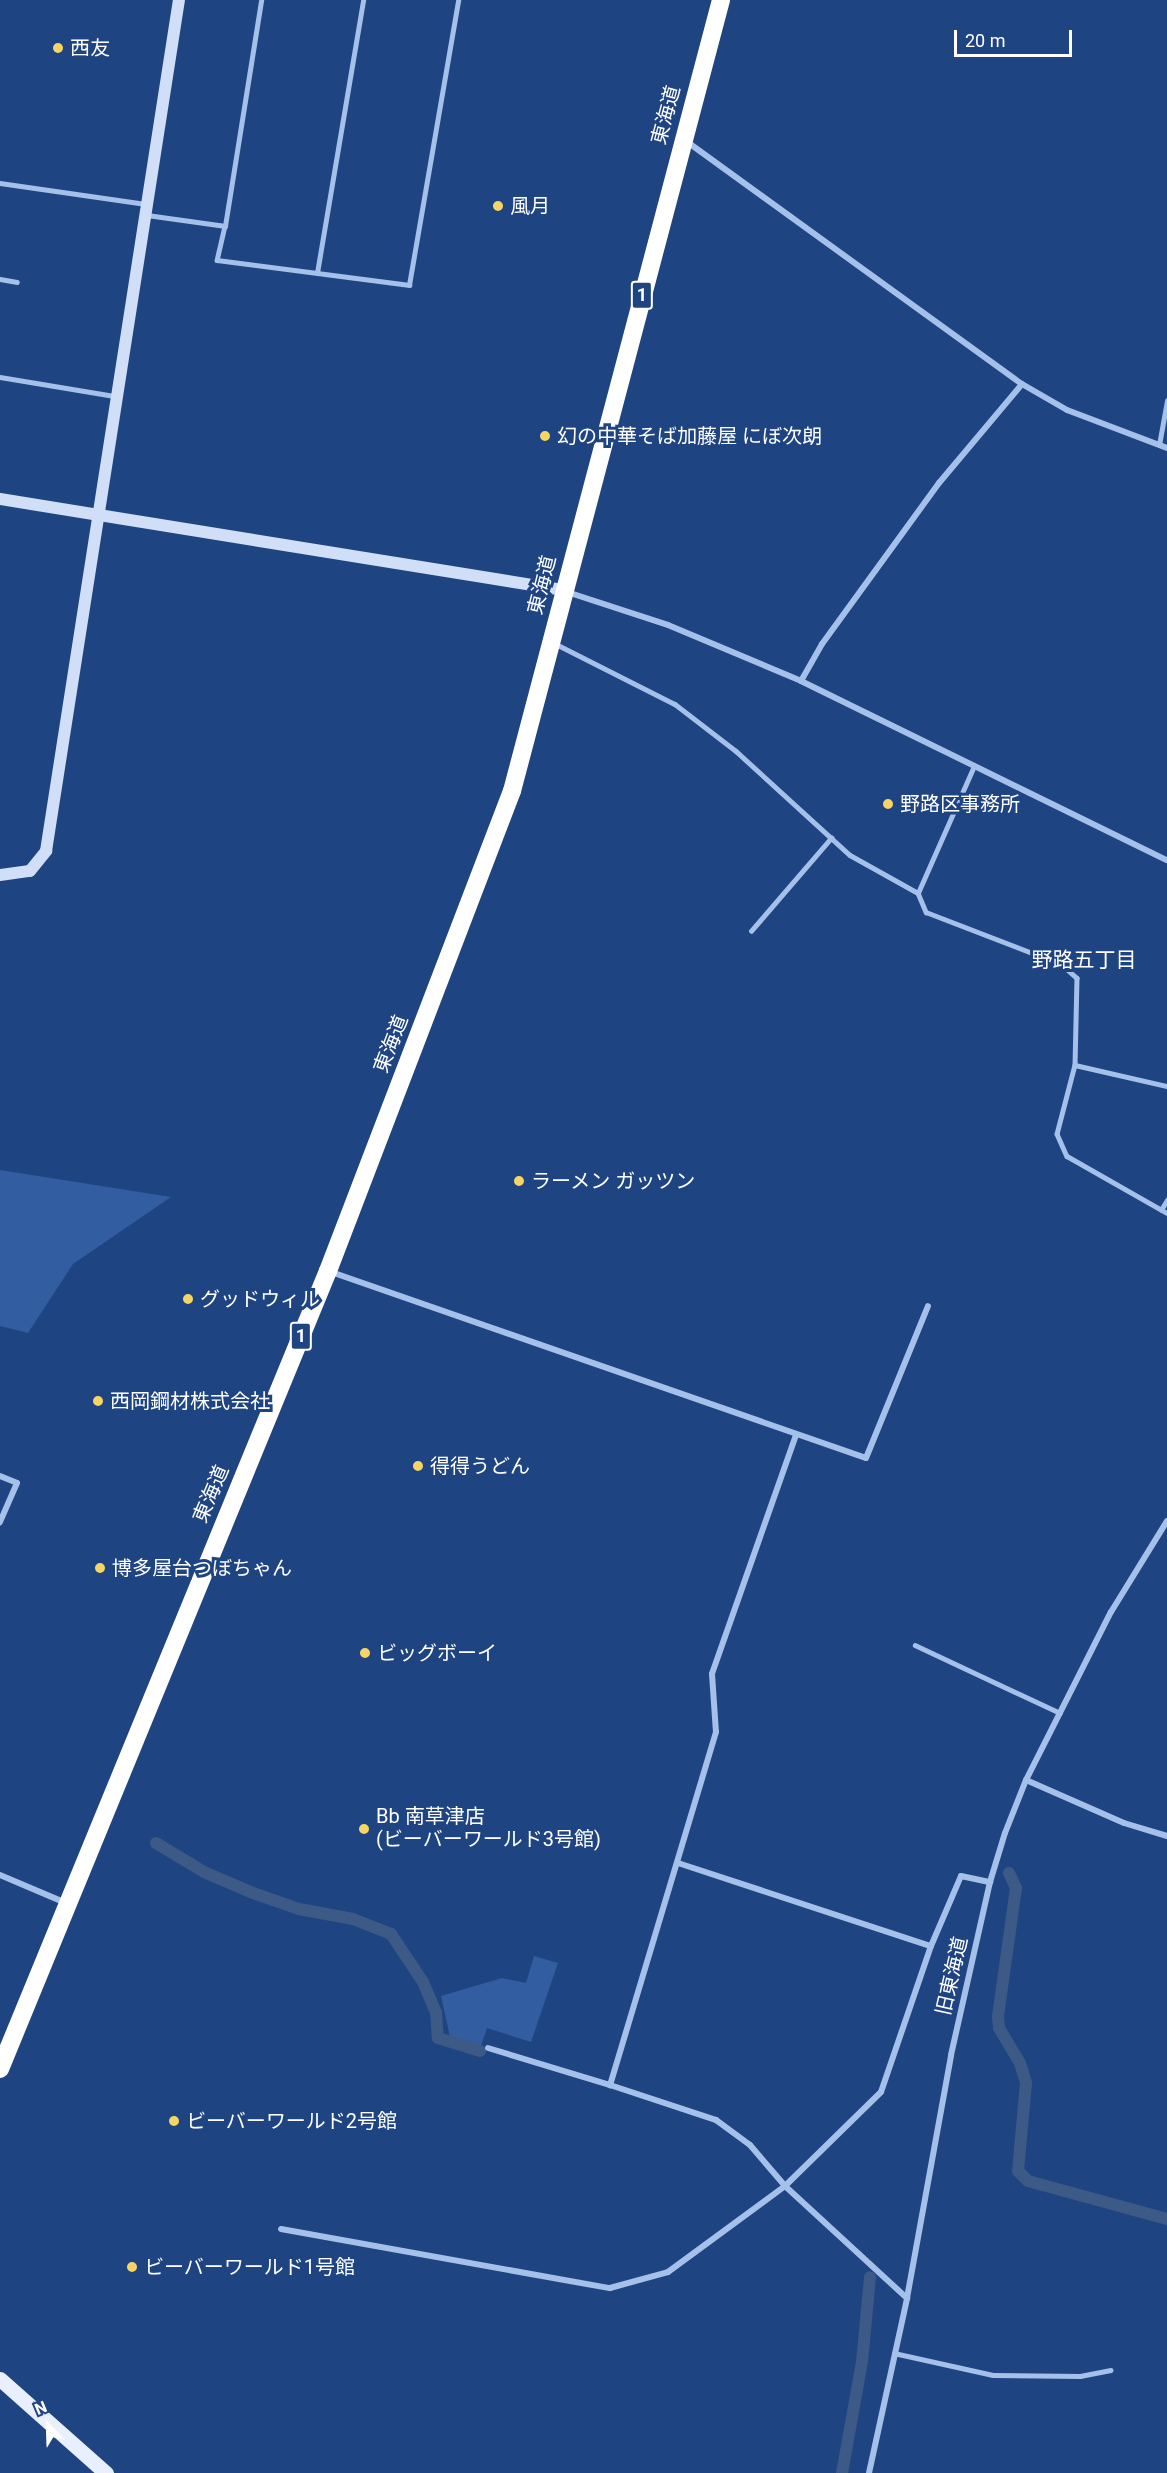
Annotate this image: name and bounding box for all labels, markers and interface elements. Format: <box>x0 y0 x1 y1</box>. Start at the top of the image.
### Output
scale bar <box>957 18 1076 56</box>
text: 20 m <box>965 30 1005 51</box>
place label: 西友 <box>70 36 110 60</box>
marker: 西友 <box>51 41 65 55</box>
street label: 東海道 <box>647 83 685 147</box>
place label: 風月 <box>510 194 550 218</box>
marker: 風月 <box>491 199 505 213</box>
road number: 1 <box>630 280 654 310</box>
place label: 幻の中華そば加藤屋 にぼ次朗 <box>557 424 822 448</box>
marker: 幻の中華そば加藤屋 にぼ次朗 <box>538 429 552 443</box>
street label: 東海道 <box>523 553 561 617</box>
place label: 野路区事務所 <box>900 792 1020 816</box>
marker: 野路区事務所 <box>881 797 895 811</box>
district label: 野路五丁目 <box>1032 947 1136 973</box>
street label: 東海道 <box>369 1012 413 1076</box>
place label: ラーメン ガッツン <box>531 1169 696 1193</box>
marker: ラーメン ガッツン <box>512 1174 526 1188</box>
place label: グッドウィル <box>200 1287 320 1311</box>
marker: グッドウィル <box>181 1292 195 1306</box>
road number: 1 <box>289 1321 313 1351</box>
place label: 西岡鋼材株式会社 <box>110 1389 270 1413</box>
marker: 西岡鋼材株式会社 <box>91 1394 105 1408</box>
place label: 得得うどん <box>430 1454 530 1478</box>
marker: 得得うどん <box>411 1459 425 1473</box>
street label: 東海道 <box>188 1462 234 1526</box>
place label: 博多屋台つぼちゃん <box>112 1556 292 1580</box>
marker: 博多屋台つぼちゃん <box>93 1561 107 1575</box>
place label: ビッグボーイ <box>377 1641 497 1665</box>
marker: ビッグボーイ <box>358 1646 372 1660</box>
place label: Bb 南草津店 (ビーバーワールド3号館) <box>376 1805 601 1852</box>
marker: Bb 南草津店 (ビーバーワールド3号館) <box>357 1822 371 1836</box>
street label: 旧東海道 <box>931 1934 973 2018</box>
place label: ビーバーワールド2号館 <box>186 2109 397 2133</box>
marker: ビーバーワールド2号館 <box>167 2114 181 2128</box>
place label: ビーバーワールド1号館 <box>144 2255 355 2279</box>
marker: ビーバーワールド1号館 <box>125 2260 139 2274</box>
north arrow <box>18 2395 78 2455</box>
text: N <box>32 2397 50 2419</box>

